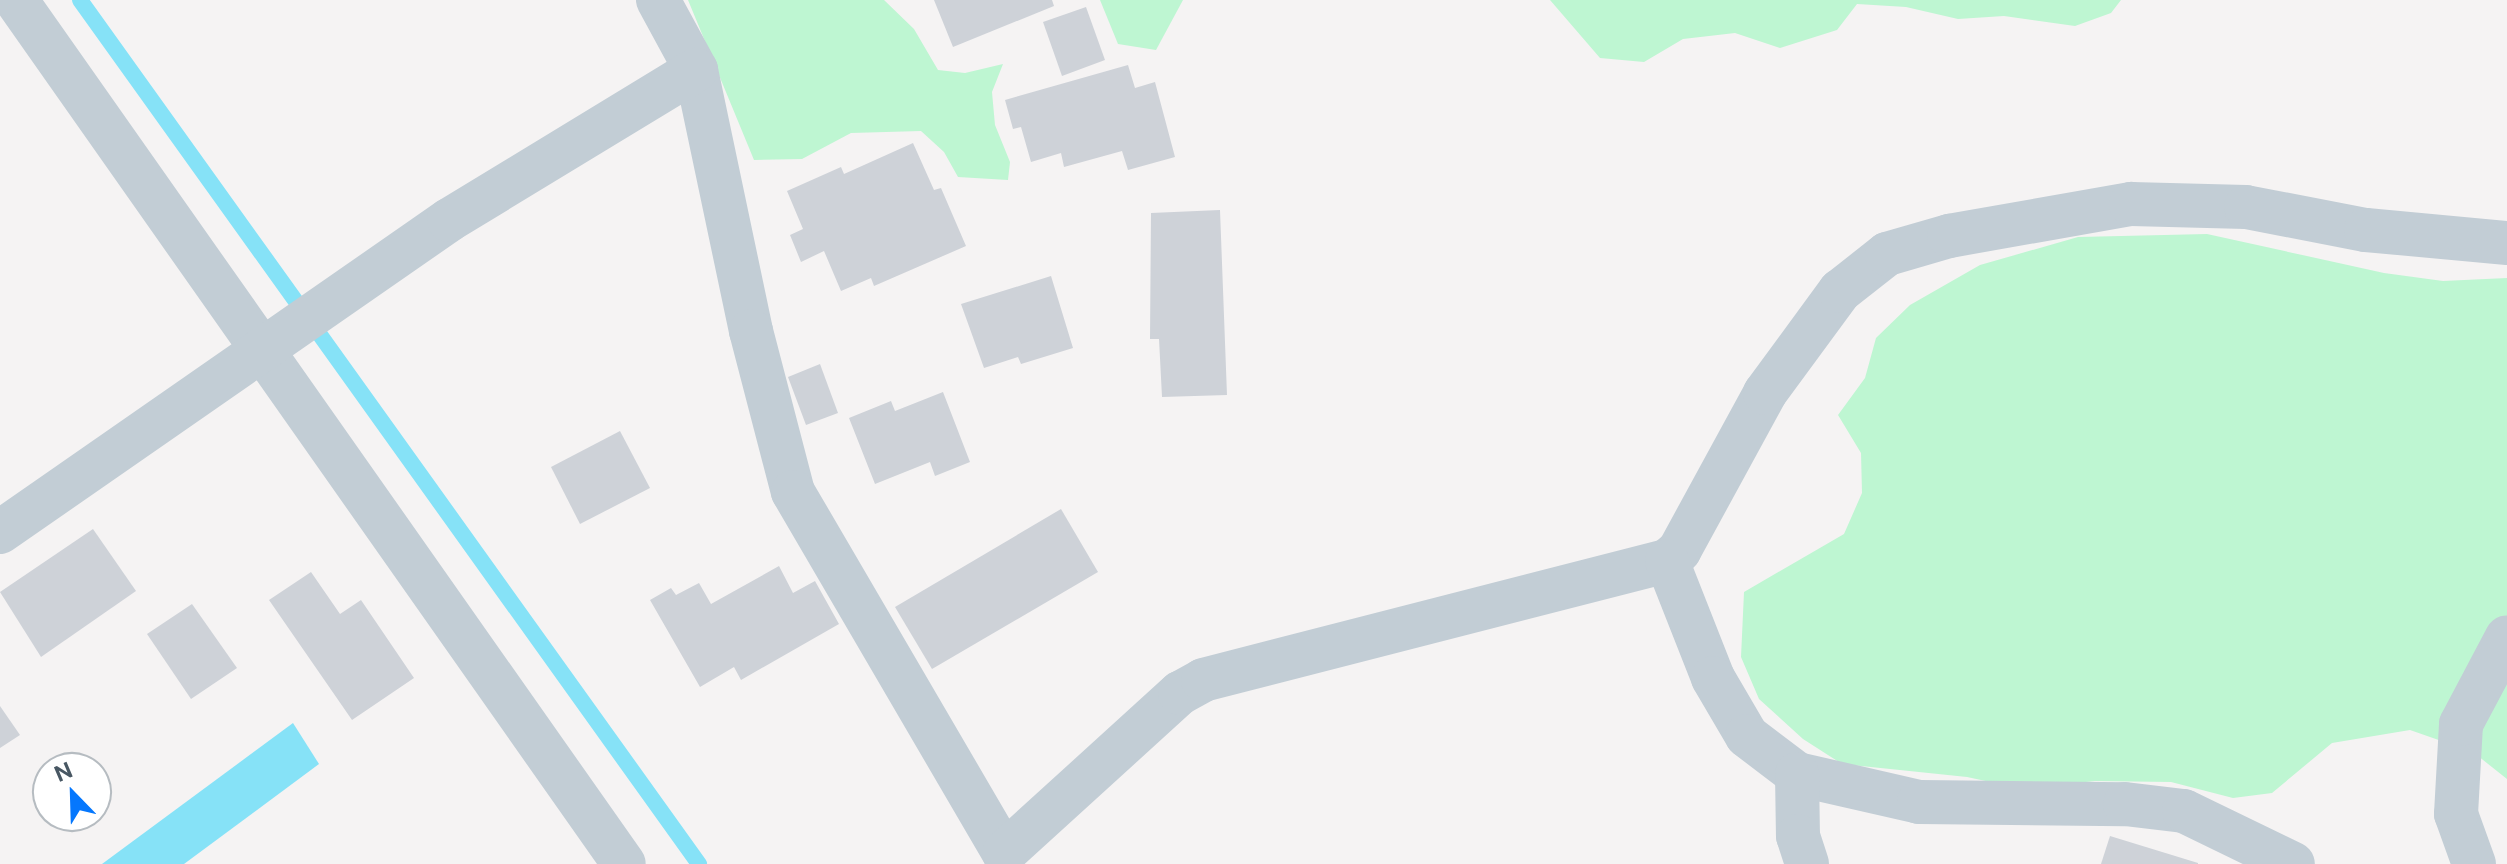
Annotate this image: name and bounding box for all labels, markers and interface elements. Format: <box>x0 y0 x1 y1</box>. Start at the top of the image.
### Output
north arrow <box>32 752 112 832</box>
text: N <box>50 756 76 787</box>

